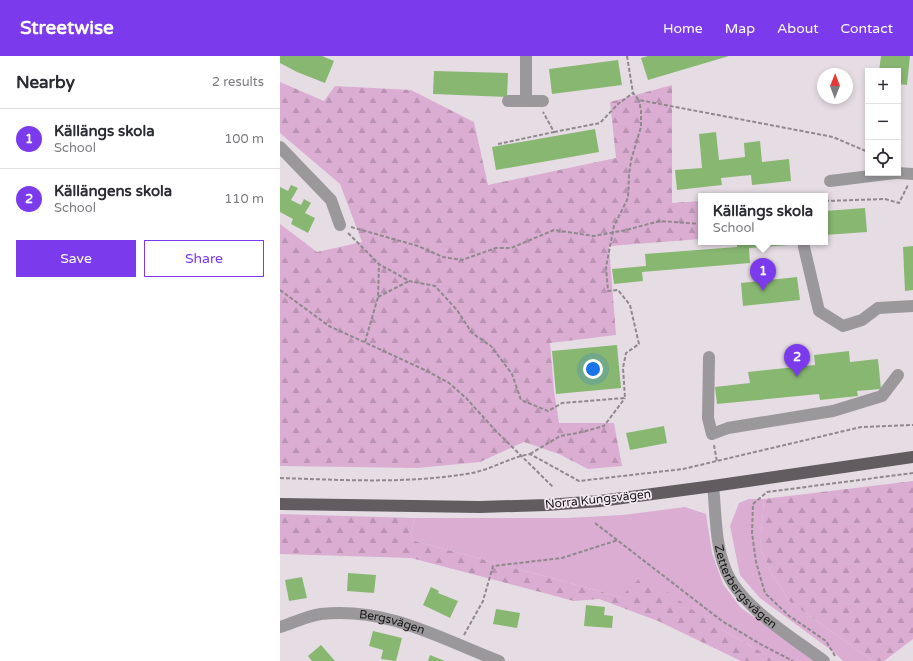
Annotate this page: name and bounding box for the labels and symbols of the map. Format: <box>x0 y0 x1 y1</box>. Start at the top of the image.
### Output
north arrow <box>817 68 853 104</box>
pin: 1 <box>750 258 776 291</box>
pin: 2 <box>784 344 810 377</box>
your location <box>583 359 603 379</box>
street label: Norra Kungsvägen <box>544 486 652 512</box>
street label: Zetterbergsvägen <box>712 543 780 631</box>
street label: Bergsvägen <box>358 607 427 637</box>

